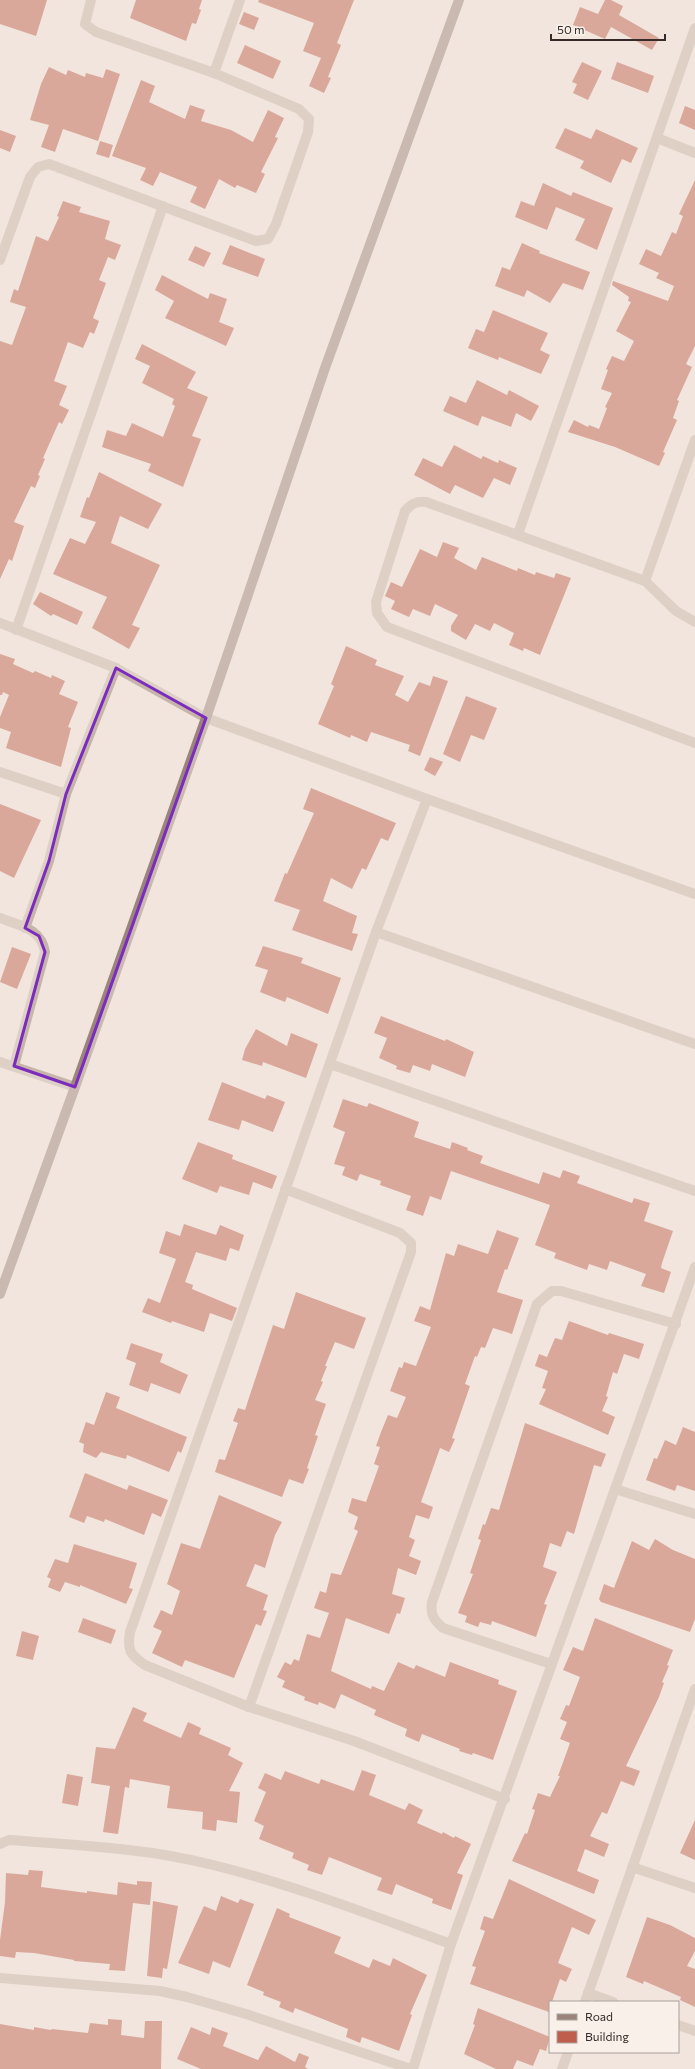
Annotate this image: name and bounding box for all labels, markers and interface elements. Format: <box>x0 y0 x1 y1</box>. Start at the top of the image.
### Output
scale bar <box>551 16 665 42</box>
text: 50 m <box>557 22 585 36</box>
legend <box>549 2001 679 2053</box>
text: Road <box>585 2009 613 2023</box>
text: Building <box>585 2029 629 2043</box>

